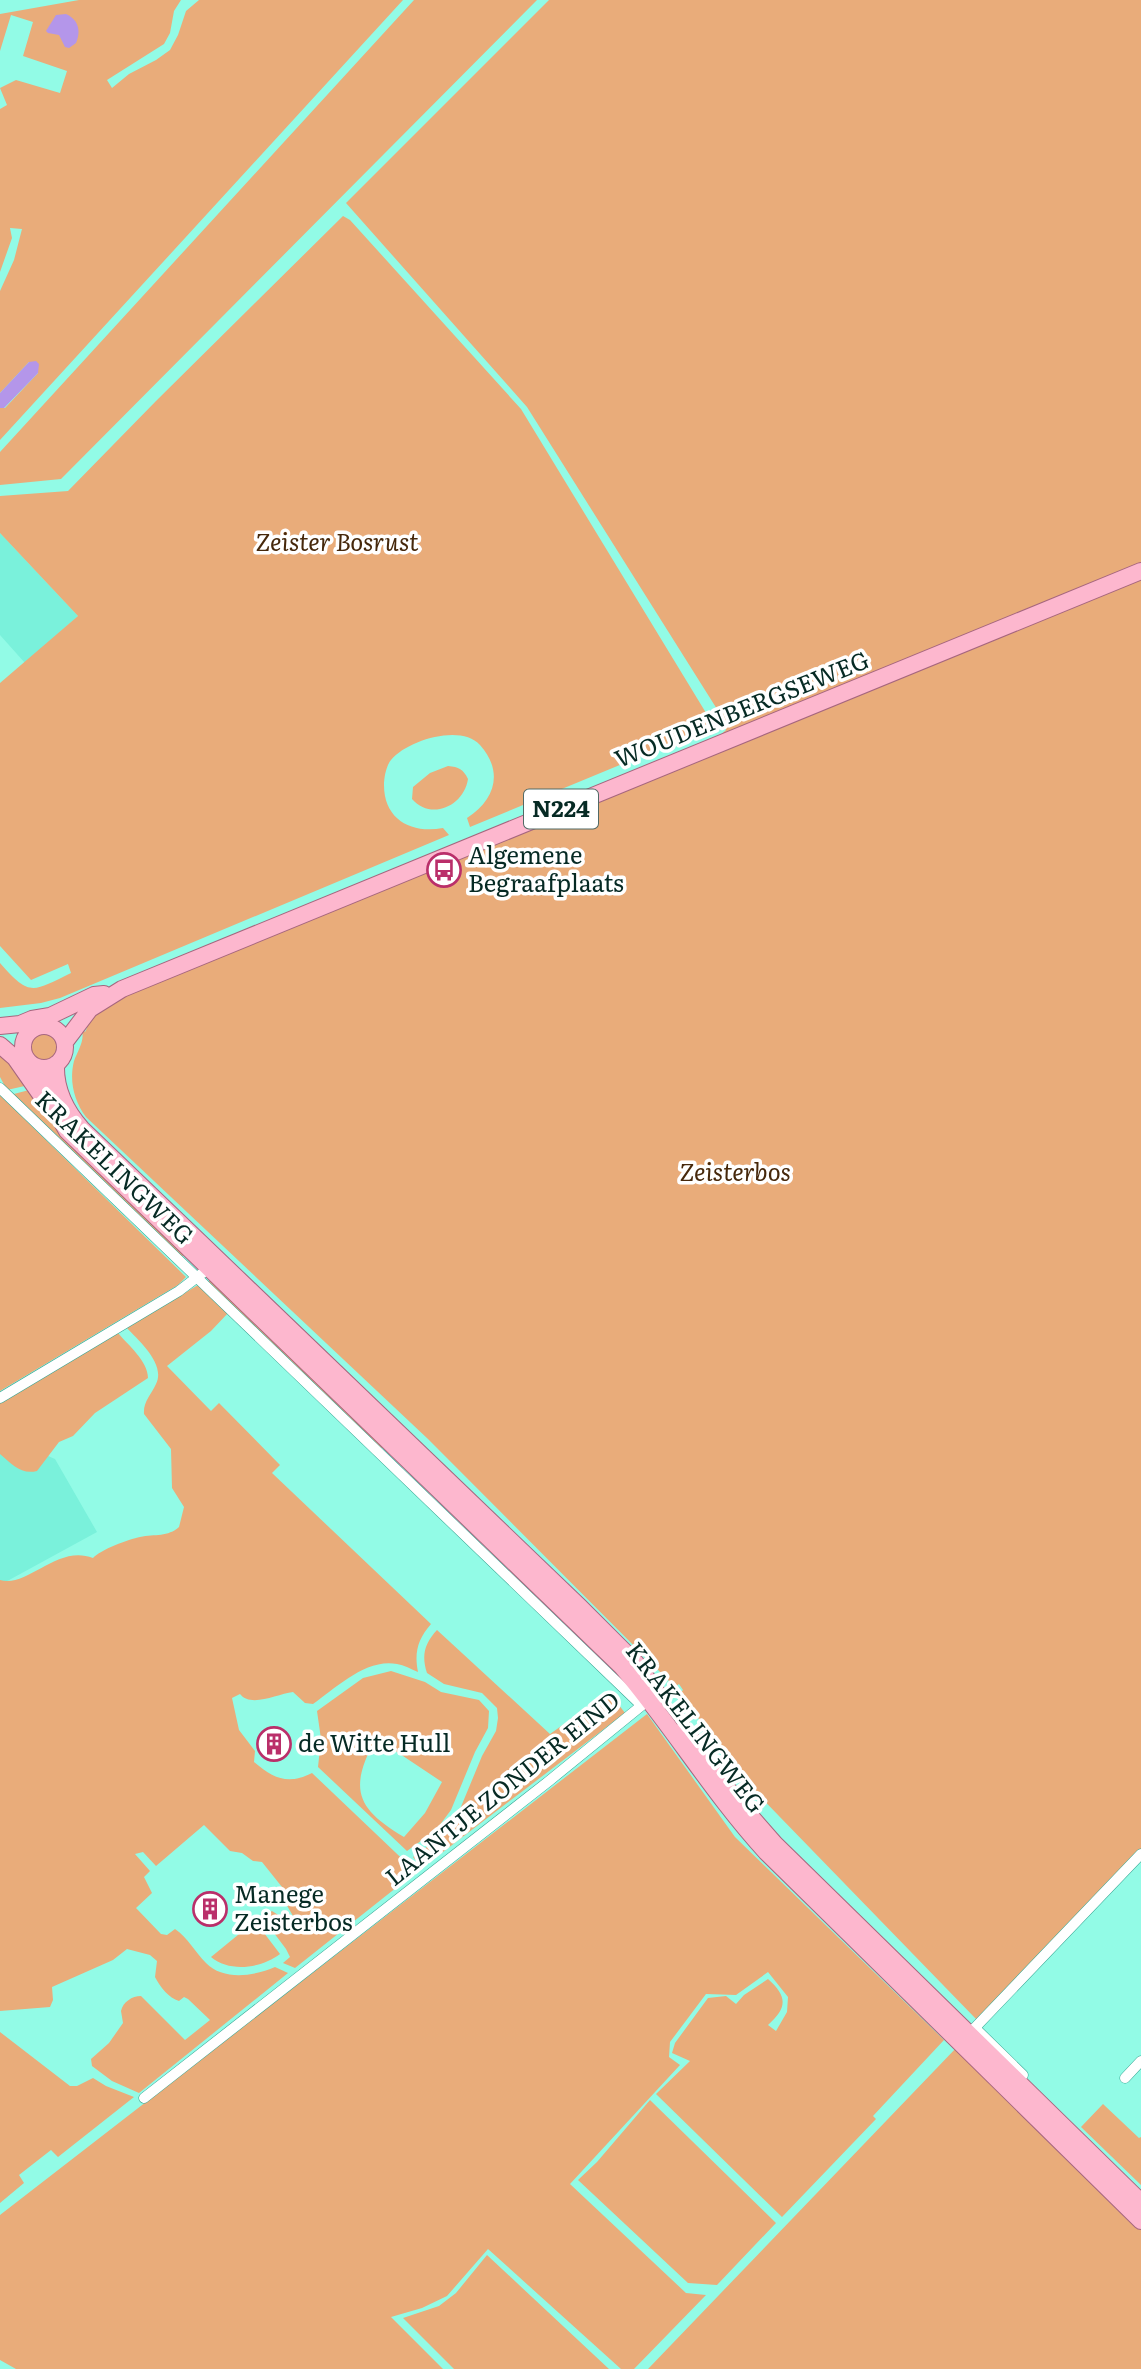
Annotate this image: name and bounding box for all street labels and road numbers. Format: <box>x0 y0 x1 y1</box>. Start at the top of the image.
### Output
street label: WOUDENBERGSEWEG <box>608 641 874 775</box>
road number: N224 <box>524 790 598 828</box>
street label: KRAKELINGWEG <box>29 1081 203 1251</box>
street label: KRAKELINGWEG <box>619 1634 775 1819</box>
street label: LAANTJE ZONDER EIND <box>377 1681 626 1893</box>

